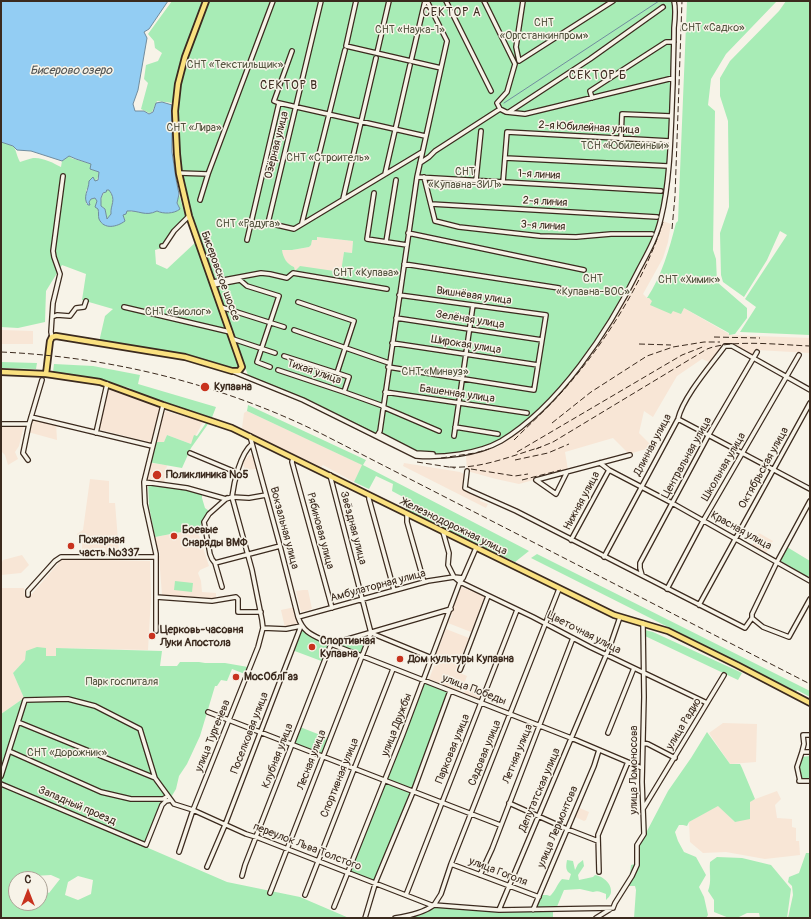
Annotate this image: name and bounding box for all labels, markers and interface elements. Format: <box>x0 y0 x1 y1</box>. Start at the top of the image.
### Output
district label: СЕКТОР А <box>422 6 482 20</box>
park label: СНТ «Оргстанкинпром» <box>500 16 588 42</box>
park label: СНТ «Садко» <box>681 21 745 35</box>
park label: СНТ «Наука-1» <box>375 23 445 37</box>
park label: СНТ «Текстильщик» <box>187 58 283 72</box>
water label: Бисерово озеро <box>30 64 112 78</box>
district label: СЕКТОР Б <box>569 69 627 83</box>
district label: СЕКТОР В <box>260 79 318 93</box>
street label: Озёрная улица <box>262 110 292 180</box>
street label: 2-я Юбилейная улица <box>538 119 640 137</box>
park label: СНТ «Лира» <box>166 121 222 135</box>
park label: ТСН «Юбилейный» <box>581 139 669 153</box>
park label: СНТ «Строитель» <box>286 151 370 165</box>
park label: СНТ «Купавна-ЗИЛ» <box>428 165 502 191</box>
street label: 1-я линия <box>517 167 561 183</box>
street label: 2-я линия <box>522 194 568 210</box>
park label: СНТ «Радуга» <box>216 217 280 231</box>
street label: 3-я линия <box>520 218 566 234</box>
street label: Бисеровское шоссе <box>198 229 242 323</box>
park label: СНТ «Купава» <box>333 266 399 280</box>
park label: СНТ «Купавна-ВОС» <box>556 272 630 298</box>
park label: СНТ «Химик» <box>658 273 720 287</box>
street label: Вишнёвая улица <box>436 284 512 308</box>
park label: СНТ «Биолог» <box>145 305 211 319</box>
street label: Зелёная улица <box>435 308 505 332</box>
street label: Широкая улица <box>430 333 502 357</box>
street label: Тихая улица <box>285 357 343 387</box>
park label: СНТ «Минвуз» <box>401 365 469 379</box>
place label: Купавна <box>214 380 252 394</box>
marker: Купавна <box>199 381 211 393</box>
street label: Башенная улица <box>418 382 496 406</box>
street label: Длинная улица <box>631 412 675 478</box>
street label: Центральная улица <box>659 415 715 501</box>
street label: Октябрьская улица <box>736 425 792 511</box>
street label: Школьная улица <box>699 430 749 504</box>
place label: Поликлиника №5 <box>166 468 248 482</box>
marker: Поликлиника №5 <box>151 469 163 481</box>
street label: Нижняя улица <box>561 469 603 533</box>
street label: Вокзальная улица <box>267 485 301 571</box>
street label: Звёздная улица <box>337 490 369 566</box>
street label: Рябиновая улица <box>303 491 337 571</box>
street label: Железнодорожная улица <box>399 496 509 558</box>
street label: Красная улица <box>708 509 774 553</box>
place label: Боевые Снаряды ВМФ <box>182 523 247 549</box>
marker: Боевые Снаряды ВМФ <box>169 531 179 541</box>
place label: Пожарная часть №337 <box>79 533 139 559</box>
marker: Пожарная часть №337 <box>66 541 76 551</box>
street label: Амбулаторная улица <box>329 567 427 605</box>
street label: Цветочная улица <box>545 609 623 657</box>
place label: Церковь-часовня Луки Апостола <box>160 623 243 649</box>
marker: Церковь-часовня Луки Апостола <box>147 631 157 641</box>
place label: Спортивная Купавна <box>320 634 375 660</box>
marker: Спортивная Купавна <box>307 642 317 652</box>
place label: Дом культуры Купавна <box>408 652 514 666</box>
marker: Дом культуры Купавна <box>395 654 405 664</box>
place label: МосОблГаз <box>244 670 298 684</box>
marker: МосОблГаз <box>231 672 241 682</box>
street label: улица Победы <box>440 672 508 708</box>
park label: Парк госпиталя <box>86 675 158 689</box>
street label: Поселковая улица <box>228 690 272 776</box>
street label: улица Дружбы <box>379 692 415 758</box>
street label: улица Радио <box>663 696 705 752</box>
street label: улица Тургенева <box>193 698 233 774</box>
street label: Парковая улица <box>433 712 473 786</box>
street label: Садовая улица <box>466 718 504 788</box>
street label: Клубная улица <box>260 722 296 790</box>
street label: Летняя улица <box>500 722 536 786</box>
street label: улица Ломоносова <box>627 726 641 814</box>
street label: Лесная улица <box>295 728 329 792</box>
street label: Спортивная улица <box>318 736 362 820</box>
park label: СНТ «Дорожник» <box>27 746 107 760</box>
street label: Депутатская улица <box>516 746 564 834</box>
street label: Западный проезд <box>36 784 118 828</box>
street label: улица Лермонтова <box>535 784 581 870</box>
street label: переулок Льва Толстого <box>251 820 363 874</box>
street label: улица Гоголя <box>467 855 529 889</box>
north arrow <box>8 871 48 911</box>
text: С <box>25 873 31 886</box>

